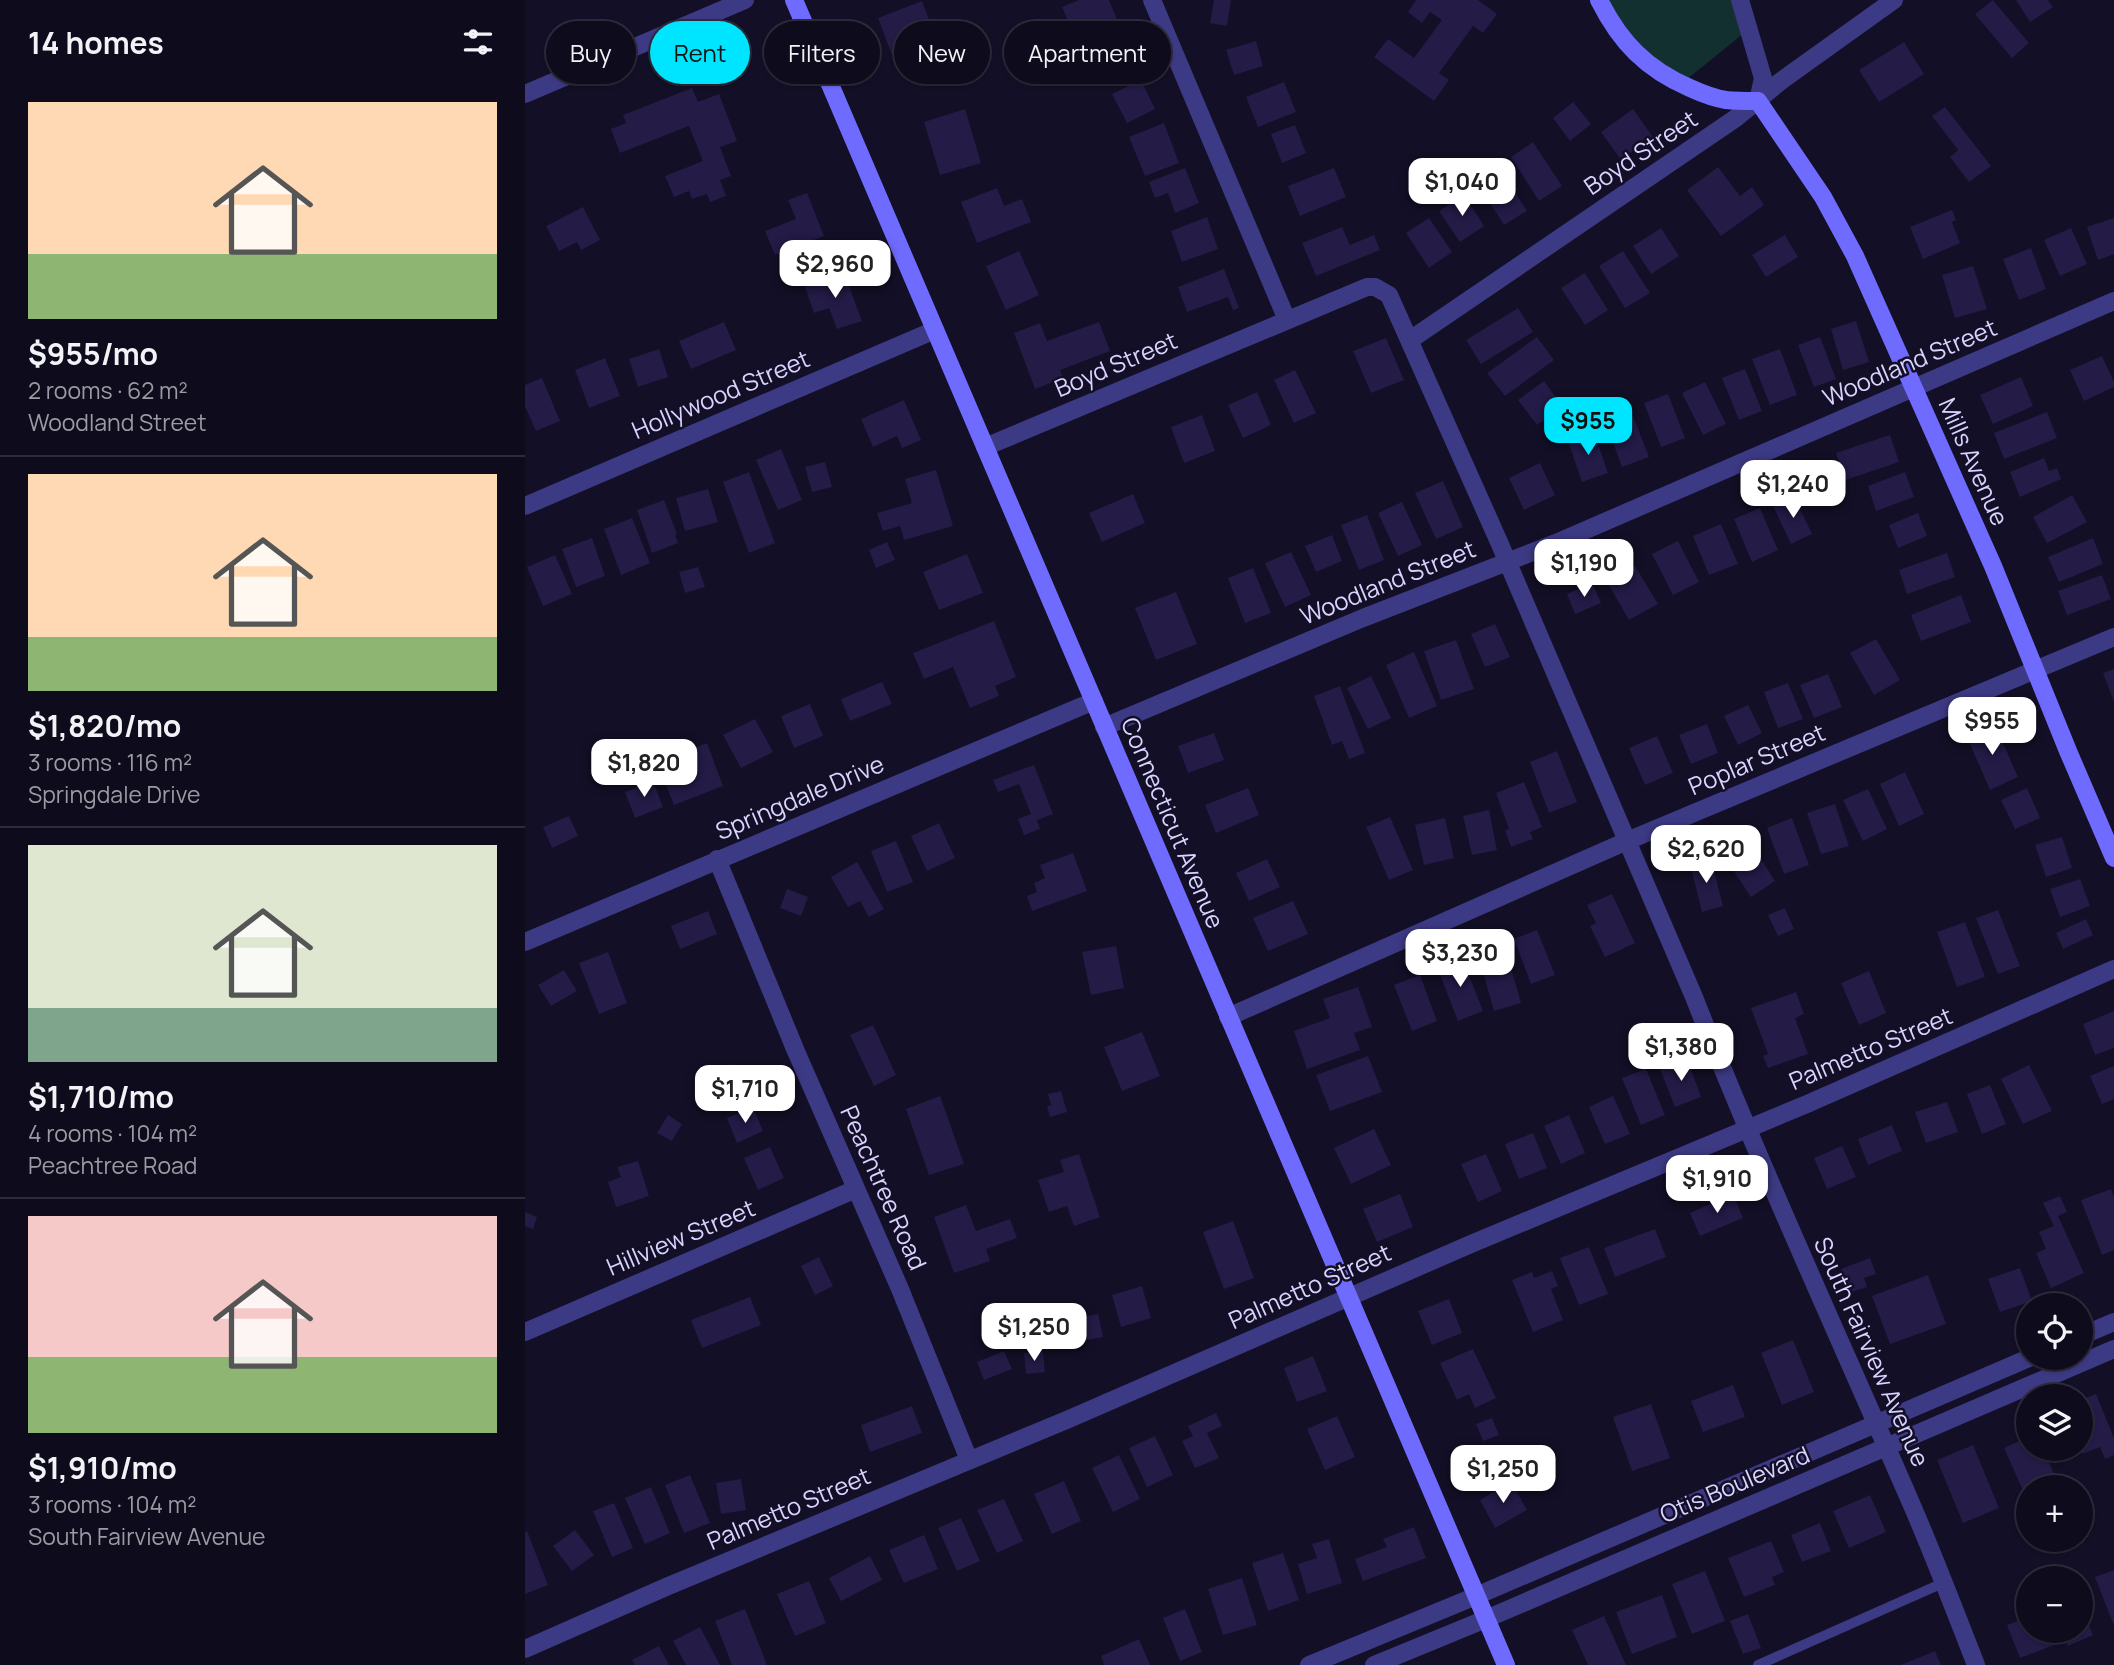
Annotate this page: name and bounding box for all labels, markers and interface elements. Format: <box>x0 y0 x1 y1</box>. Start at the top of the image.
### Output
chip: Buy <box>546 21 636 84</box>
chip: Rent <box>650 21 750 84</box>
chip: Filters <box>764 21 880 84</box>
chip: New <box>894 21 990 84</box>
chip: Apartment <box>1004 21 1171 84</box>
text: 14 homes <box>28 22 164 63</box>
icon: filters <box>459 23 497 61</box>
street label: Boyd Street <box>1577 102 1703 202</box>
icon: home <box>200 147 326 273</box>
pin: $1,040 <box>1405 158 1519 218</box>
text: $1,040 <box>1425 165 1499 197</box>
pin: $2,960 <box>778 240 892 300</box>
text: $2,960 <box>796 247 874 279</box>
street label: Woodland Street <box>1817 310 2002 413</box>
street label: Boyd Street <box>1049 323 1182 404</box>
text: $955/mo <box>28 333 158 374</box>
street label: Hollywood Street <box>626 341 814 446</box>
text: 2 rooms · 62 m² <box>28 374 188 406</box>
street label: Mills Avenue <box>1932 392 2017 530</box>
pin: $955 <box>1547 398 1629 457</box>
text: $955 <box>1560 404 1616 436</box>
text: Woodland Street <box>28 406 206 438</box>
pin: $1,240 <box>1736 461 1850 520</box>
text: $1,240 <box>1757 467 1829 499</box>
icon: home <box>200 519 326 645</box>
street label: Woodland Street <box>1295 531 1480 632</box>
pin: $1,190 <box>1527 540 1641 599</box>
text: $1,190 <box>1550 546 1618 578</box>
pin: $955 <box>1951 698 2033 757</box>
text: $955 <box>1964 704 2020 736</box>
text: $1,820/mo <box>28 705 181 746</box>
street label: Connecticut Avenue <box>1114 712 1233 933</box>
street label: Poplar Street <box>1683 715 1830 802</box>
pin: $1,820 <box>587 740 701 799</box>
text: 3 rooms · 116 m² <box>28 746 192 778</box>
text: $1,820 <box>607 746 681 778</box>
street label: Springdale Drive <box>710 746 889 847</box>
text: Springdale Drive <box>28 778 200 810</box>
pin: $2,620 <box>1649 826 1763 885</box>
text: $2,620 <box>1667 832 1745 864</box>
icon: home <box>200 890 326 1016</box>
pin: $3,230 <box>1403 930 1517 989</box>
text: $3,230 <box>1421 936 1499 968</box>
street label: Palmetto Street <box>1784 998 1957 1097</box>
pin: $1,380 <box>1624 1024 1738 1083</box>
text: $1,380 <box>1644 1030 1718 1062</box>
pin: $1,710 <box>688 1066 802 1125</box>
text: $1,710 <box>711 1072 779 1104</box>
text: $1,710/mo <box>28 1076 174 1117</box>
street label: Peachtree Road <box>833 1100 935 1275</box>
text: 4 rooms · 104 m² <box>28 1117 197 1149</box>
text: Peachtree Road <box>28 1149 197 1181</box>
pin: $1,910 <box>1660 1156 1774 1215</box>
text: $1,910 <box>1682 1162 1752 1194</box>
street label: Hillview Street <box>601 1191 760 1283</box>
street label: South Fairview Avenue <box>1807 1231 1938 1471</box>
street label: Palmetto Street <box>1223 1235 1396 1336</box>
icon: home <box>200 1261 326 1387</box>
map controls <box>2016 1293 2093 1643</box>
button: locate <box>2016 1293 2093 1370</box>
pin: $1,250 <box>977 1304 1091 1363</box>
text: $1,250 <box>998 1310 1070 1342</box>
button: layers <box>2016 1384 2093 1461</box>
street label: Otis Boulevard <box>1654 1437 1814 1530</box>
pin: $1,250 <box>1446 1446 1560 1505</box>
text: $1,910/mo <box>28 1447 177 1488</box>
text: $1,250 <box>1467 1452 1539 1484</box>
street label: Palmetto Street <box>702 1458 875 1557</box>
button: + <box>2016 1475 2093 1552</box>
text: 3 rooms · 104 m² <box>28 1488 196 1520</box>
text: South Fairview Avenue <box>28 1520 266 1552</box>
button: − <box>2016 1566 2093 1643</box>

